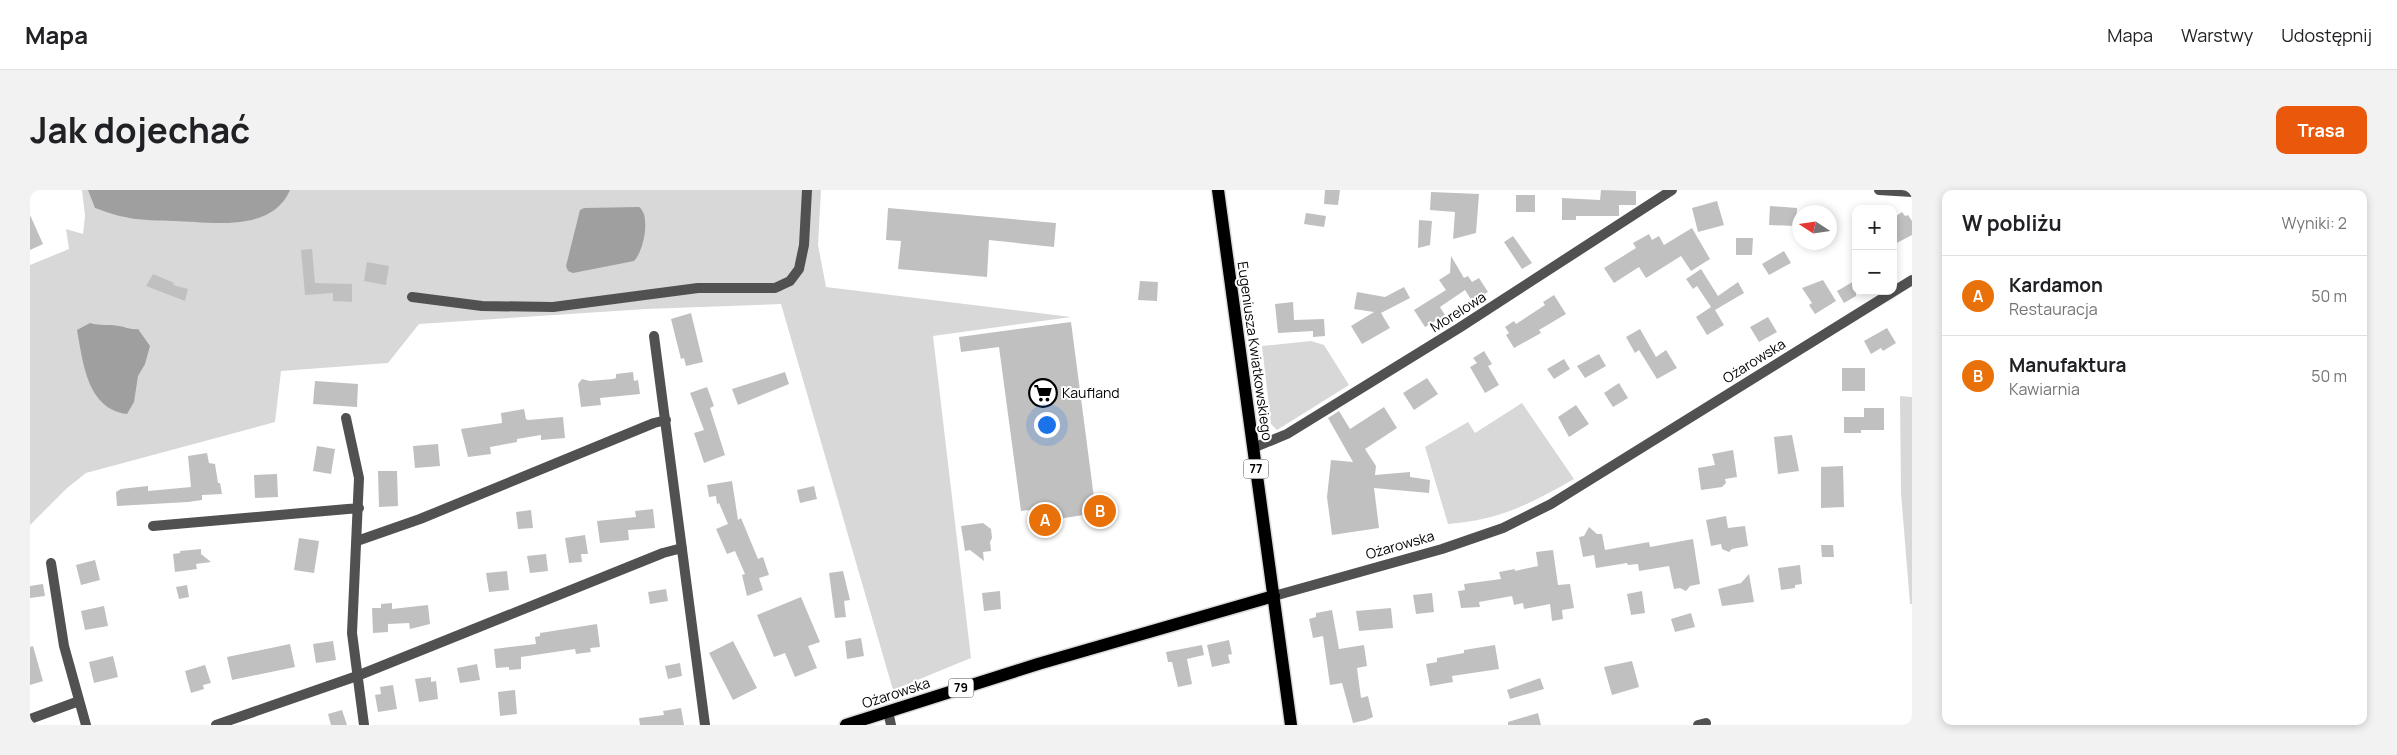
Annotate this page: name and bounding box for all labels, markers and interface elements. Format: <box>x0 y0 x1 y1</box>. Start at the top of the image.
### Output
text: Mapa <box>25 18 88 51</box>
text: Mapa <box>2107 23 2153 47</box>
text: Warstwy <box>2181 23 2253 47</box>
text: Udostępnij <box>2281 23 2372 47</box>
text: Jak dojechać <box>30 106 250 154</box>
button: Trasa <box>2276 106 2367 154</box>
north arrow <box>1792 205 1837 250</box>
map controls <box>1852 205 1897 295</box>
button: + <box>1852 205 1897 250</box>
text: W pobliżu <box>1962 209 2062 237</box>
text: Wyniki: 2 <box>2282 212 2347 234</box>
button: − <box>1852 250 1897 295</box>
street label: Eugeniusza Kwiatkowskiego <box>1234 260 1277 442</box>
text: Kardamon <box>2009 272 2103 298</box>
text: A <box>1973 285 1983 307</box>
text: 50 m <box>2311 285 2347 307</box>
street label: Morelowa <box>1426 287 1489 336</box>
text: Restauracja <box>2009 298 2098 320</box>
street label: Ożarowska <box>1719 334 1789 387</box>
text: Manufaktura <box>2009 352 2126 378</box>
text: B <box>1973 365 1983 387</box>
text: 50 m <box>2311 365 2347 387</box>
supermarket icon: Kaufland <box>1028 378 1058 408</box>
text: Kawiarnia <box>2009 378 2080 400</box>
place label: Kaufland <box>1062 383 1120 402</box>
your location <box>1034 412 1060 438</box>
road number: 77 <box>1244 460 1268 478</box>
pin: B <box>1084 492 1116 530</box>
pin: A <box>1029 501 1061 539</box>
street label: Ożarowska <box>1363 526 1436 563</box>
street label: Ożarowska <box>859 673 932 712</box>
road number: 79 <box>948 678 974 698</box>

